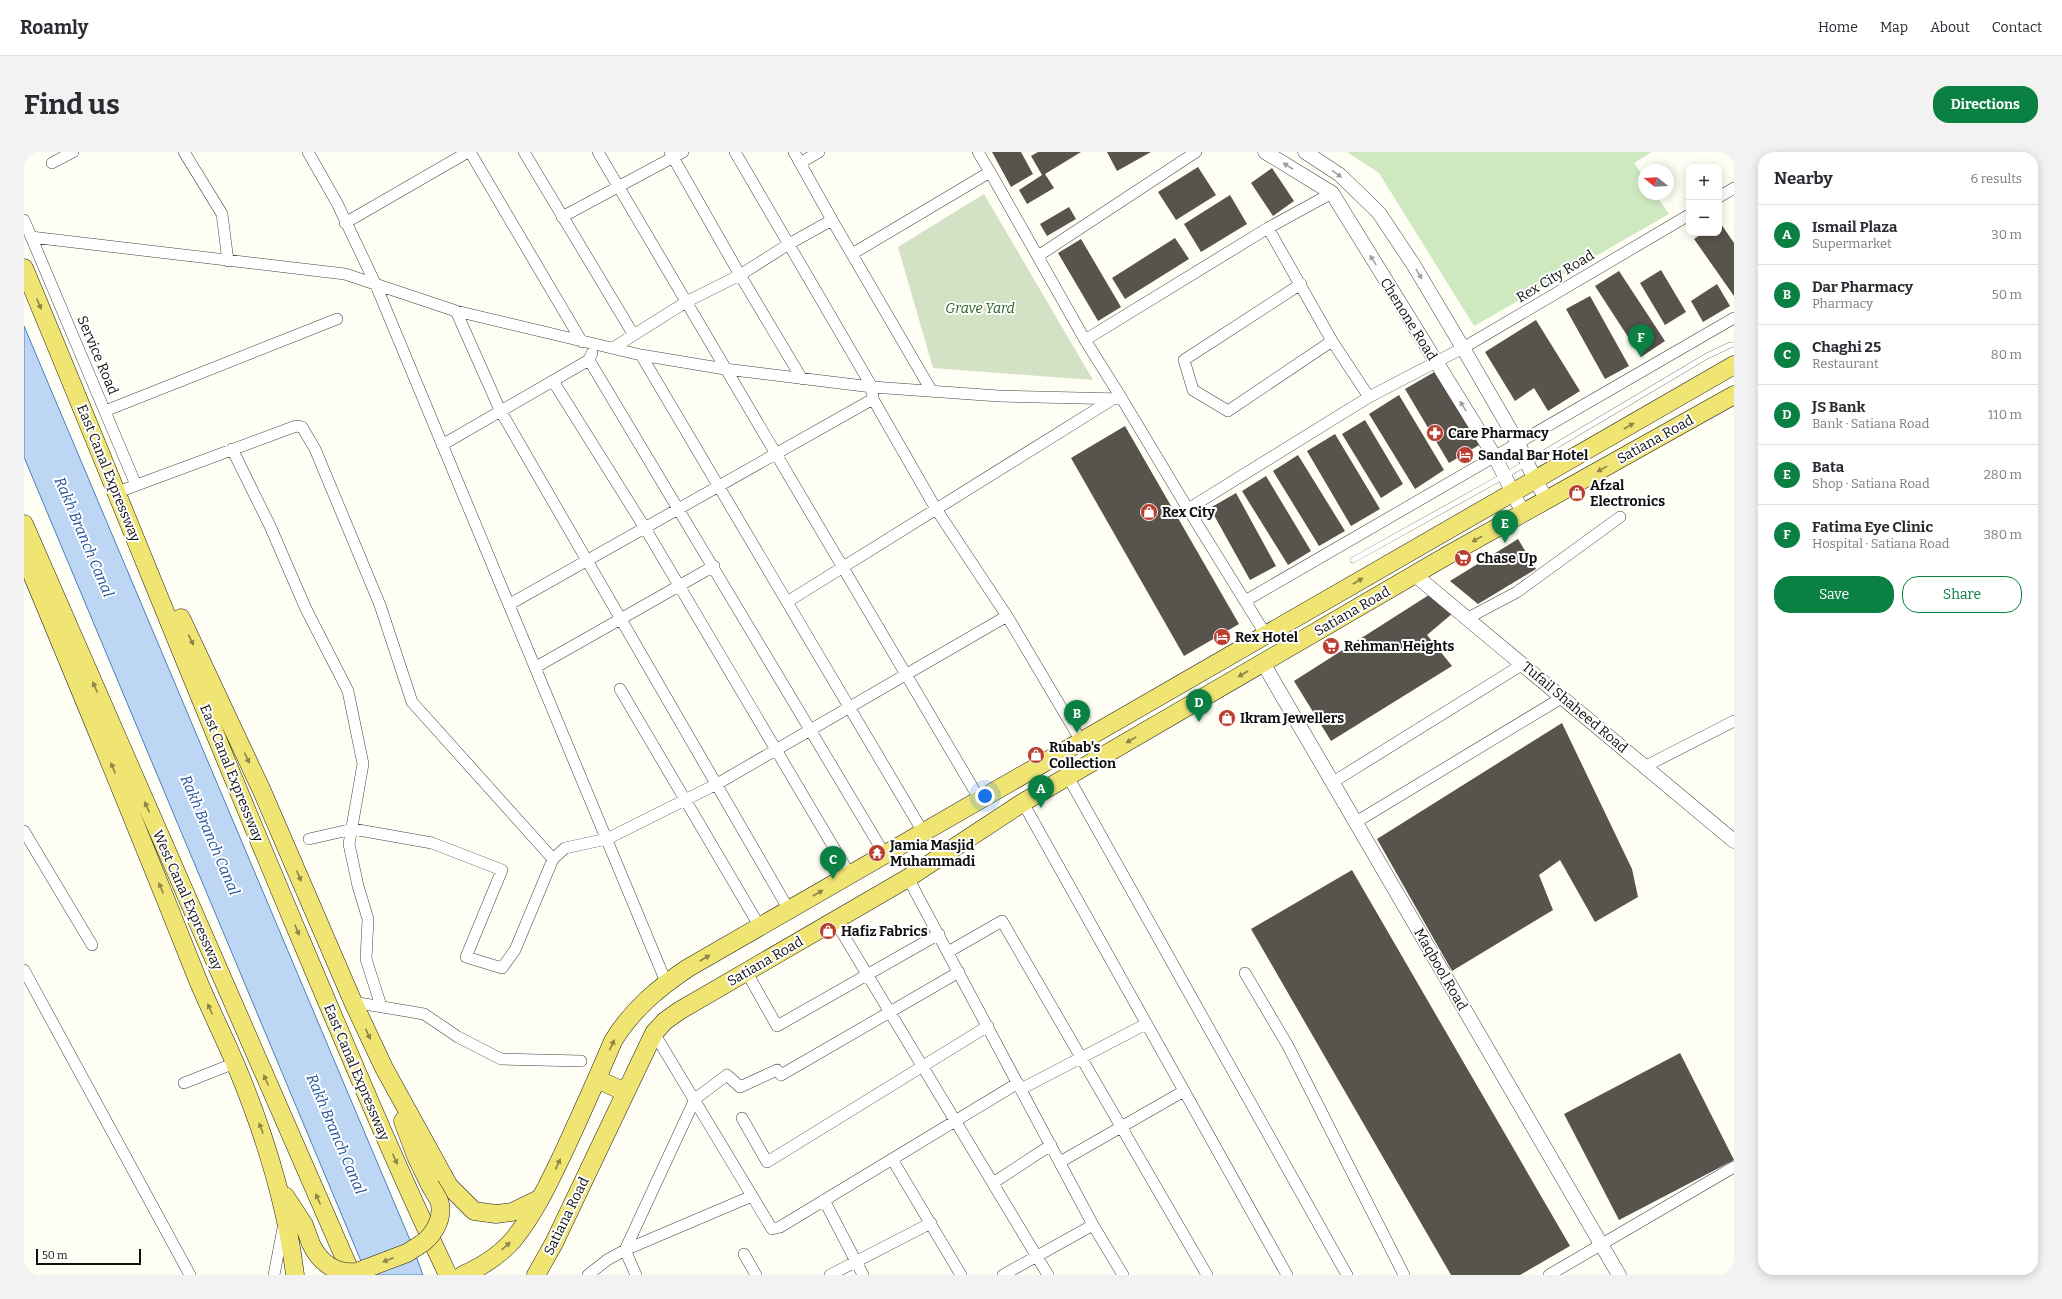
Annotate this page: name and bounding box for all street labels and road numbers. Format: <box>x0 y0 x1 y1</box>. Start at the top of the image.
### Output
street label: Rex City Road <box>1513 247 1597 306</box>
street label: Chenone Road <box>1376 275 1441 364</box>
street label: Service Road <box>73 313 122 397</box>
street label: East Canal Expressway <box>73 402 144 545</box>
street label: Satiana Road <box>1614 411 1696 467</box>
street label: Satiana Road <box>1311 583 1393 640</box>
street label: Tufail Shaheed Road <box>1518 658 1631 757</box>
street label: East Canal Expressway <box>196 702 267 845</box>
street label: West Canal Expressway <box>149 827 226 973</box>
street label: Maqbool Road <box>1410 925 1471 1013</box>
street label: Satiana Road <box>724 933 806 990</box>
street label: East Canal Expressway <box>320 1001 393 1144</box>
street label: Satiana Road <box>540 1174 593 1258</box>

